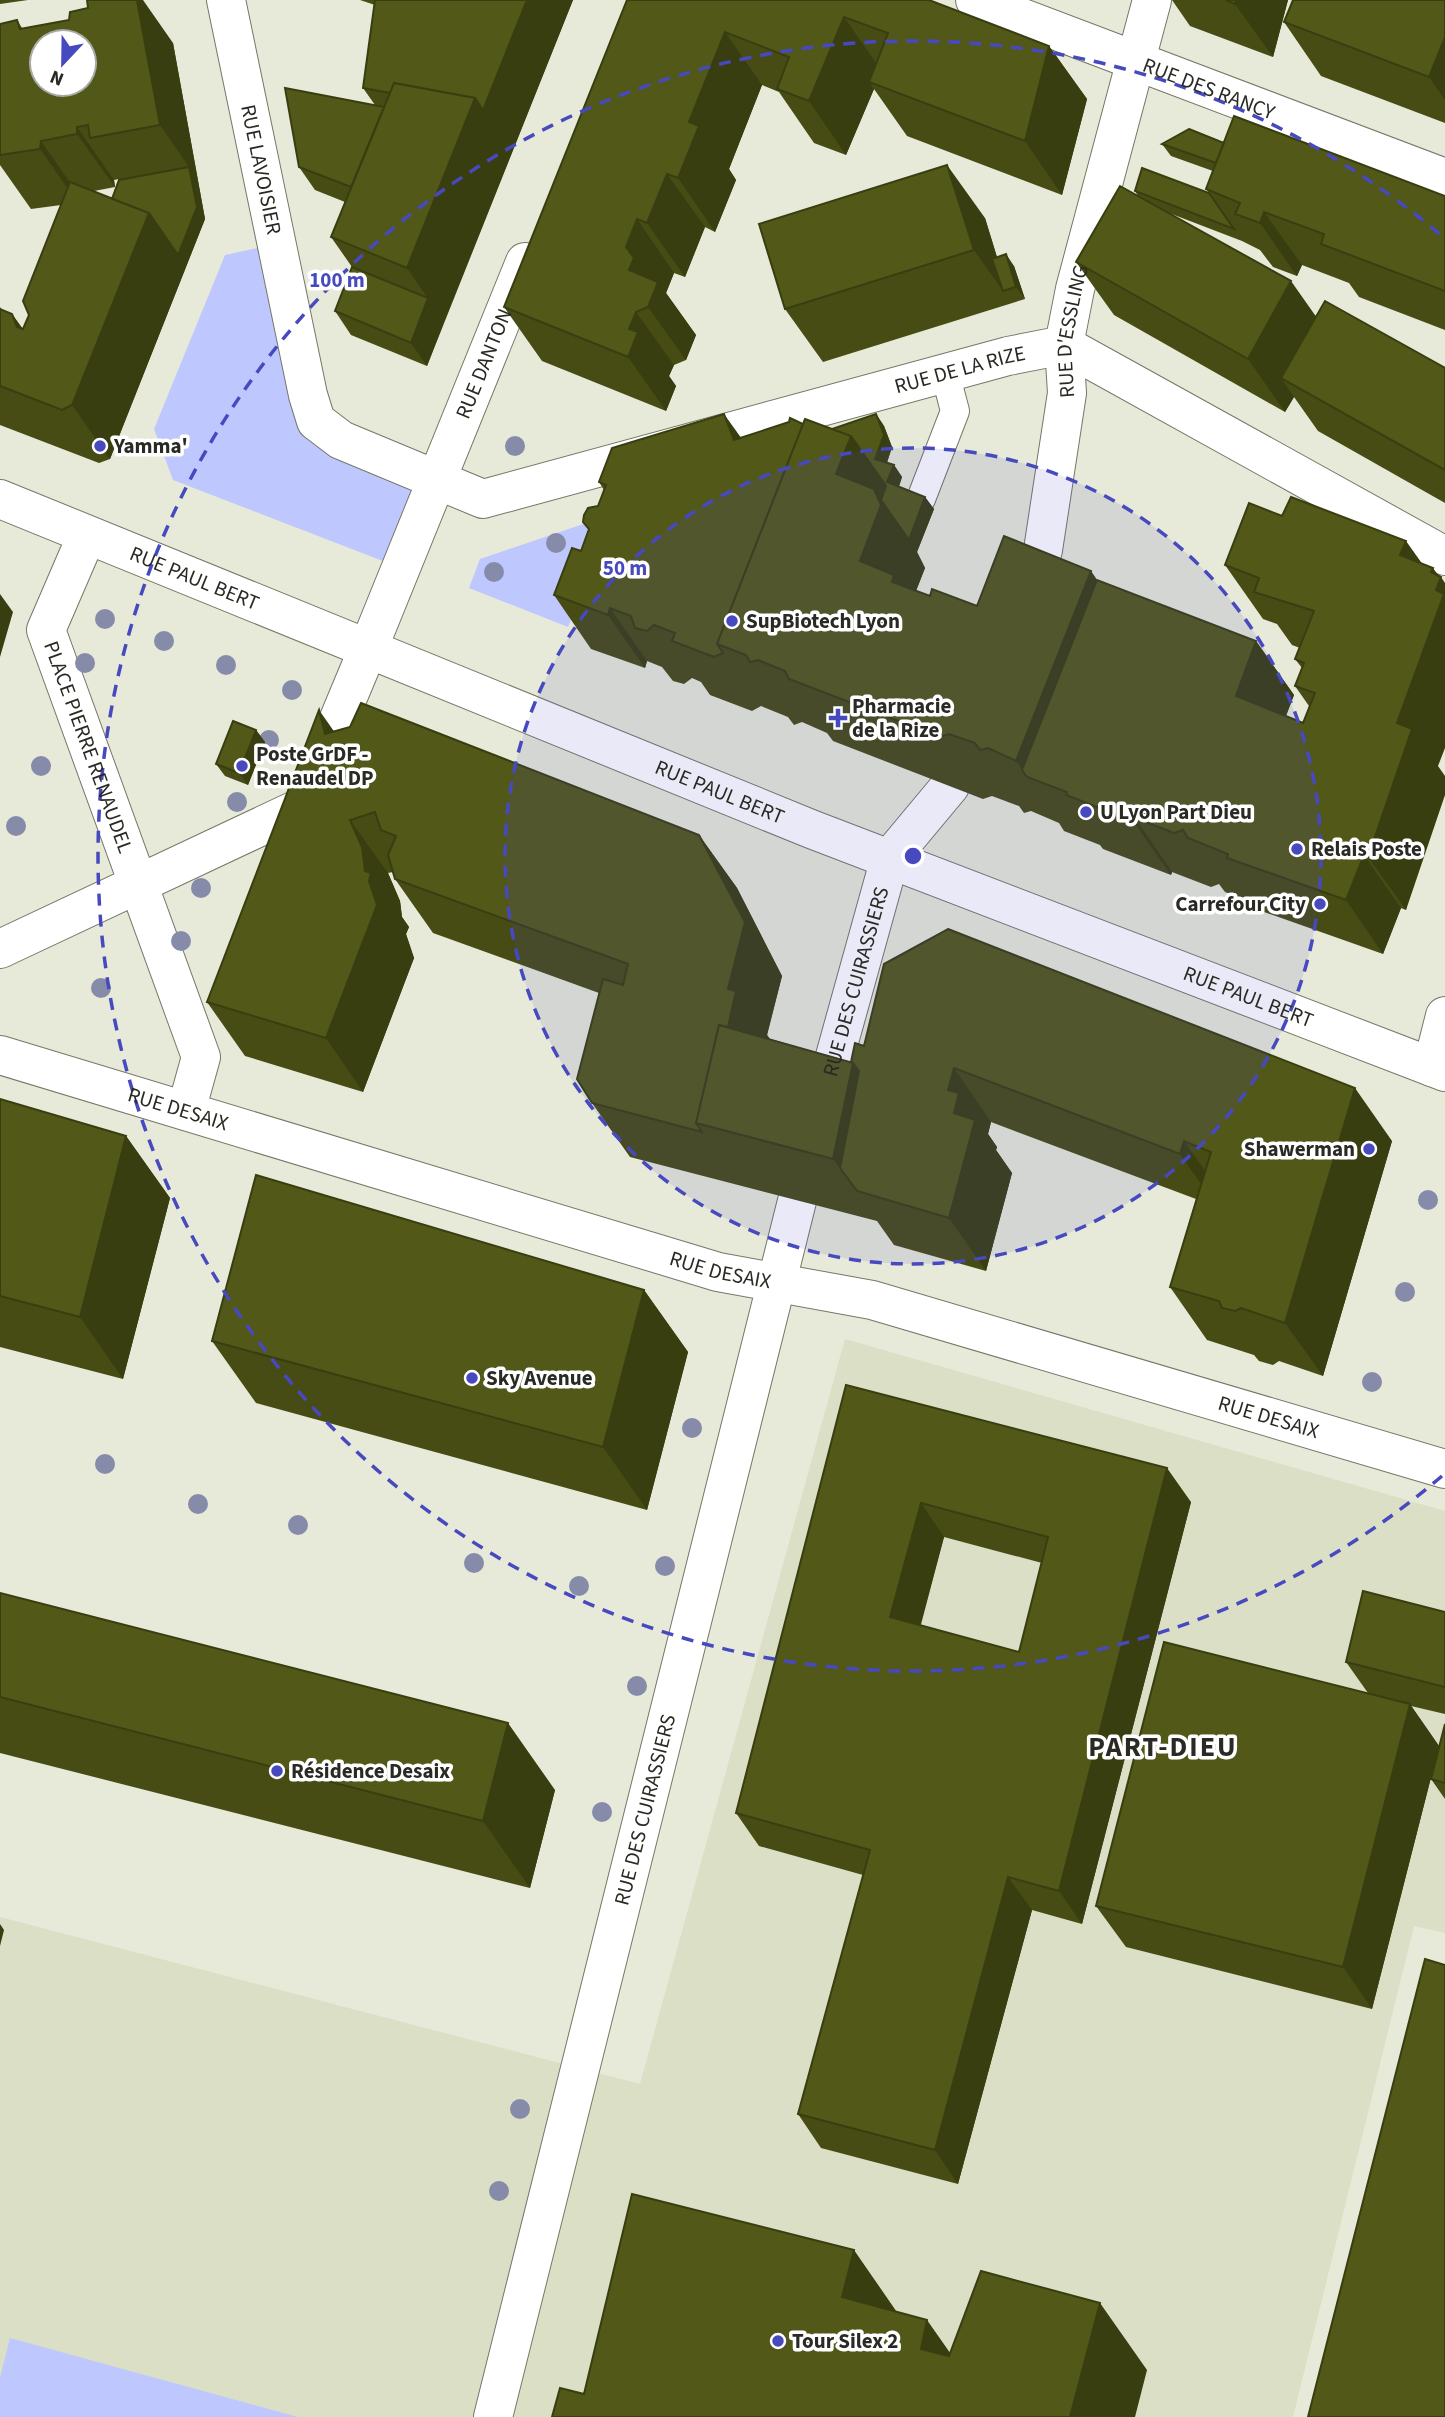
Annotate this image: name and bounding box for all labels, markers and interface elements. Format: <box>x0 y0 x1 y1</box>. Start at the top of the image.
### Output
north arrow <box>28 28 98 98</box>
street label: RUE DES RANCY <box>1139 50 1280 128</box>
text: N <box>46 62 68 92</box>
street label: RUE LAVOISIER <box>233 102 289 237</box>
street label: RUE D'ESSLING <box>1049 261 1096 399</box>
text: 100 m <box>309 265 365 295</box>
street label: RUE DANTON <box>448 304 520 423</box>
street label: RUE DE LA RIZE <box>891 338 1028 401</box>
place label: Yamma' <box>113 431 188 461</box>
marker: Yamma' <box>92 438 108 454</box>
street label: RUE PAUL BERT <box>125 538 264 618</box>
text: 50 m <box>603 553 647 583</box>
place label: SupBiotech Lyon <box>746 606 900 636</box>
marker: SupBiotech Lyon <box>724 613 740 629</box>
street label: PLACE PIERRE RENAUDEL <box>36 637 141 857</box>
place label: Pharmacie de la Rize <box>852 691 952 745</box>
marker: Pharmacie de la Rize <box>830 710 846 726</box>
place label: Poste GrDF - Renaudel DP <box>256 739 374 793</box>
street label: RUE PAUL BERT <box>651 752 789 832</box>
marker: Poste GrDF - Renaudel DP <box>234 758 250 774</box>
place label: U Lyon Part Dieu <box>1100 797 1252 827</box>
marker: U Lyon Part Dieu <box>1078 804 1094 820</box>
place label: Relais Poste <box>1311 834 1422 864</box>
marker: Relais Poste <box>1289 841 1305 857</box>
centre of rings <box>901 844 925 868</box>
street label: RUE DES CUIRASSIERS <box>815 883 896 1080</box>
place label: Carrefour City <box>1175 889 1306 919</box>
marker: Carrefour City <box>1312 896 1328 912</box>
street label: RUE PAUL BERT <box>1179 958 1318 1035</box>
street label: RUE DESAIX <box>124 1079 232 1138</box>
place label: Shawerman <box>1244 1134 1355 1164</box>
marker: Shawerman <box>1361 1141 1377 1157</box>
street label: RUE DESAIX <box>666 1243 774 1296</box>
place label: Sky Avenue <box>486 1363 593 1393</box>
marker: Sky Avenue <box>464 1370 480 1386</box>
street label: RUE DESAIX <box>1215 1388 1323 1446</box>
street label: RUE DES CUIRASSIERS <box>607 1711 683 1908</box>
district label: PART-DIEU <box>1088 1727 1238 1767</box>
place label: Résidence Desaix <box>291 1756 450 1786</box>
marker: Résidence Desaix <box>269 1763 285 1779</box>
place label: Tour Silex 2 <box>792 2326 898 2356</box>
marker: Tour Silex 2 <box>770 2333 786 2349</box>

